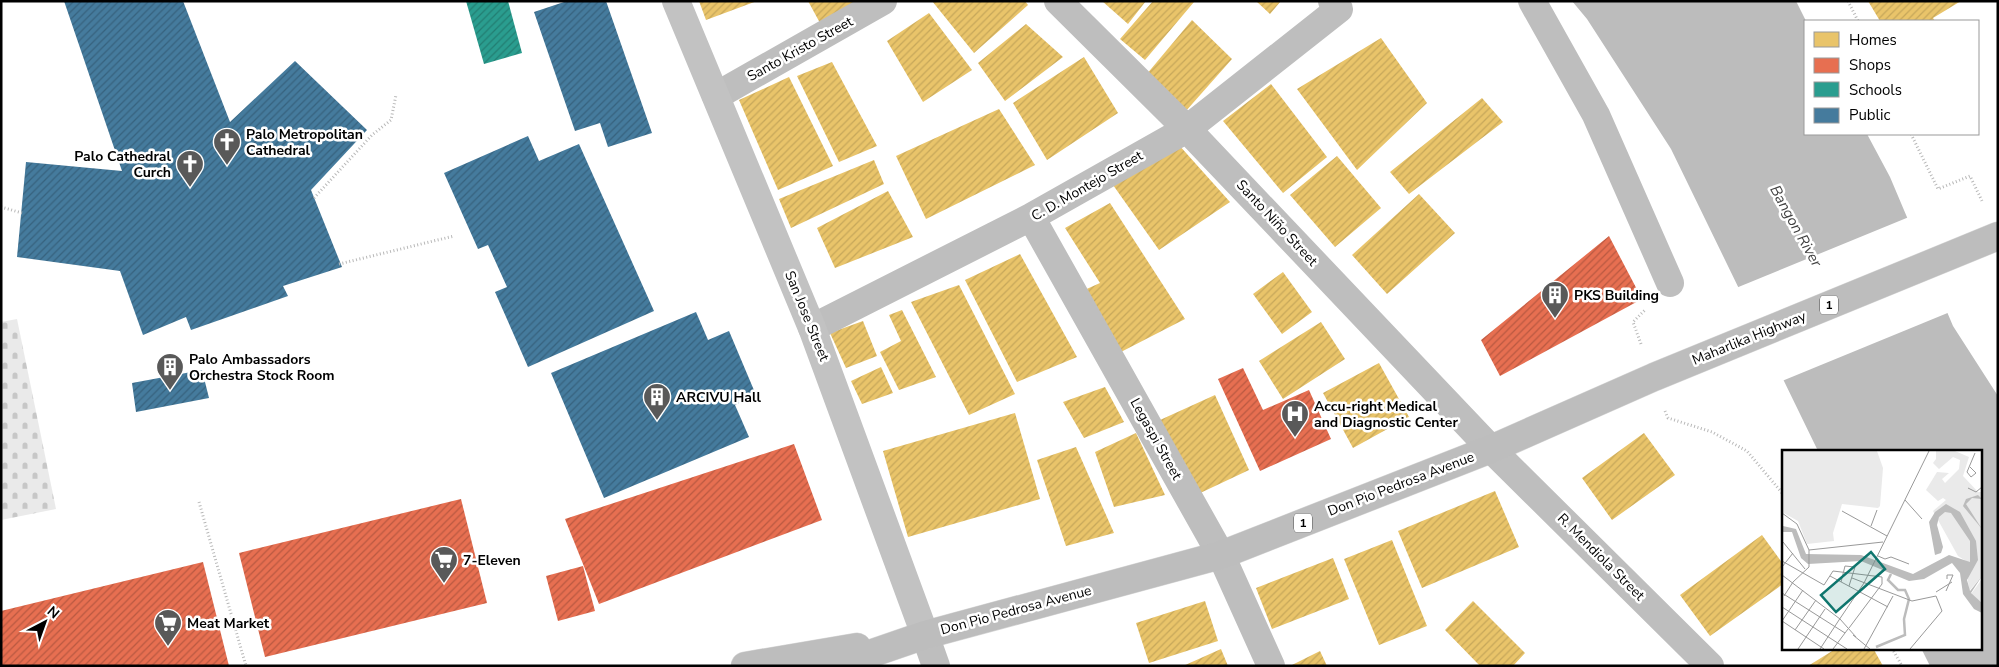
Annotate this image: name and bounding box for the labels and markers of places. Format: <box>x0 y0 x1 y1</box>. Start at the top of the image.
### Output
place label: Palo Metropolitan Cathedral <box>246 125 363 160</box>
church icon: Palo Metropolitan Cathedral <box>212 127 242 166</box>
place label: Palo Cathedral Curch <box>74 147 172 182</box>
church icon: Palo Cathedral Curch <box>175 149 205 188</box>
building icon: PKS Building <box>1540 280 1570 319</box>
place label: PKS Building <box>1574 286 1659 305</box>
place label: Palo Ambassadors Orchestra Stock Room <box>189 350 335 385</box>
building icon: Palo Ambassadors Orchestra Stock Room <box>155 352 185 391</box>
building icon: ARCIVU Hall <box>642 382 672 421</box>
place label: ARCIVU Hall <box>676 388 761 407</box>
place label: Accu-right Medical and Diagnostic Center <box>1314 397 1458 432</box>
hospital icon: Accu-right Medical and Diagnostic Center <box>1280 399 1310 438</box>
supermarket icon: 7-Eleven <box>429 545 459 584</box>
place label: 7-Eleven <box>463 551 521 570</box>
supermarket icon: Meat Market <box>153 608 183 647</box>
place label: Meat Market <box>187 614 270 633</box>

